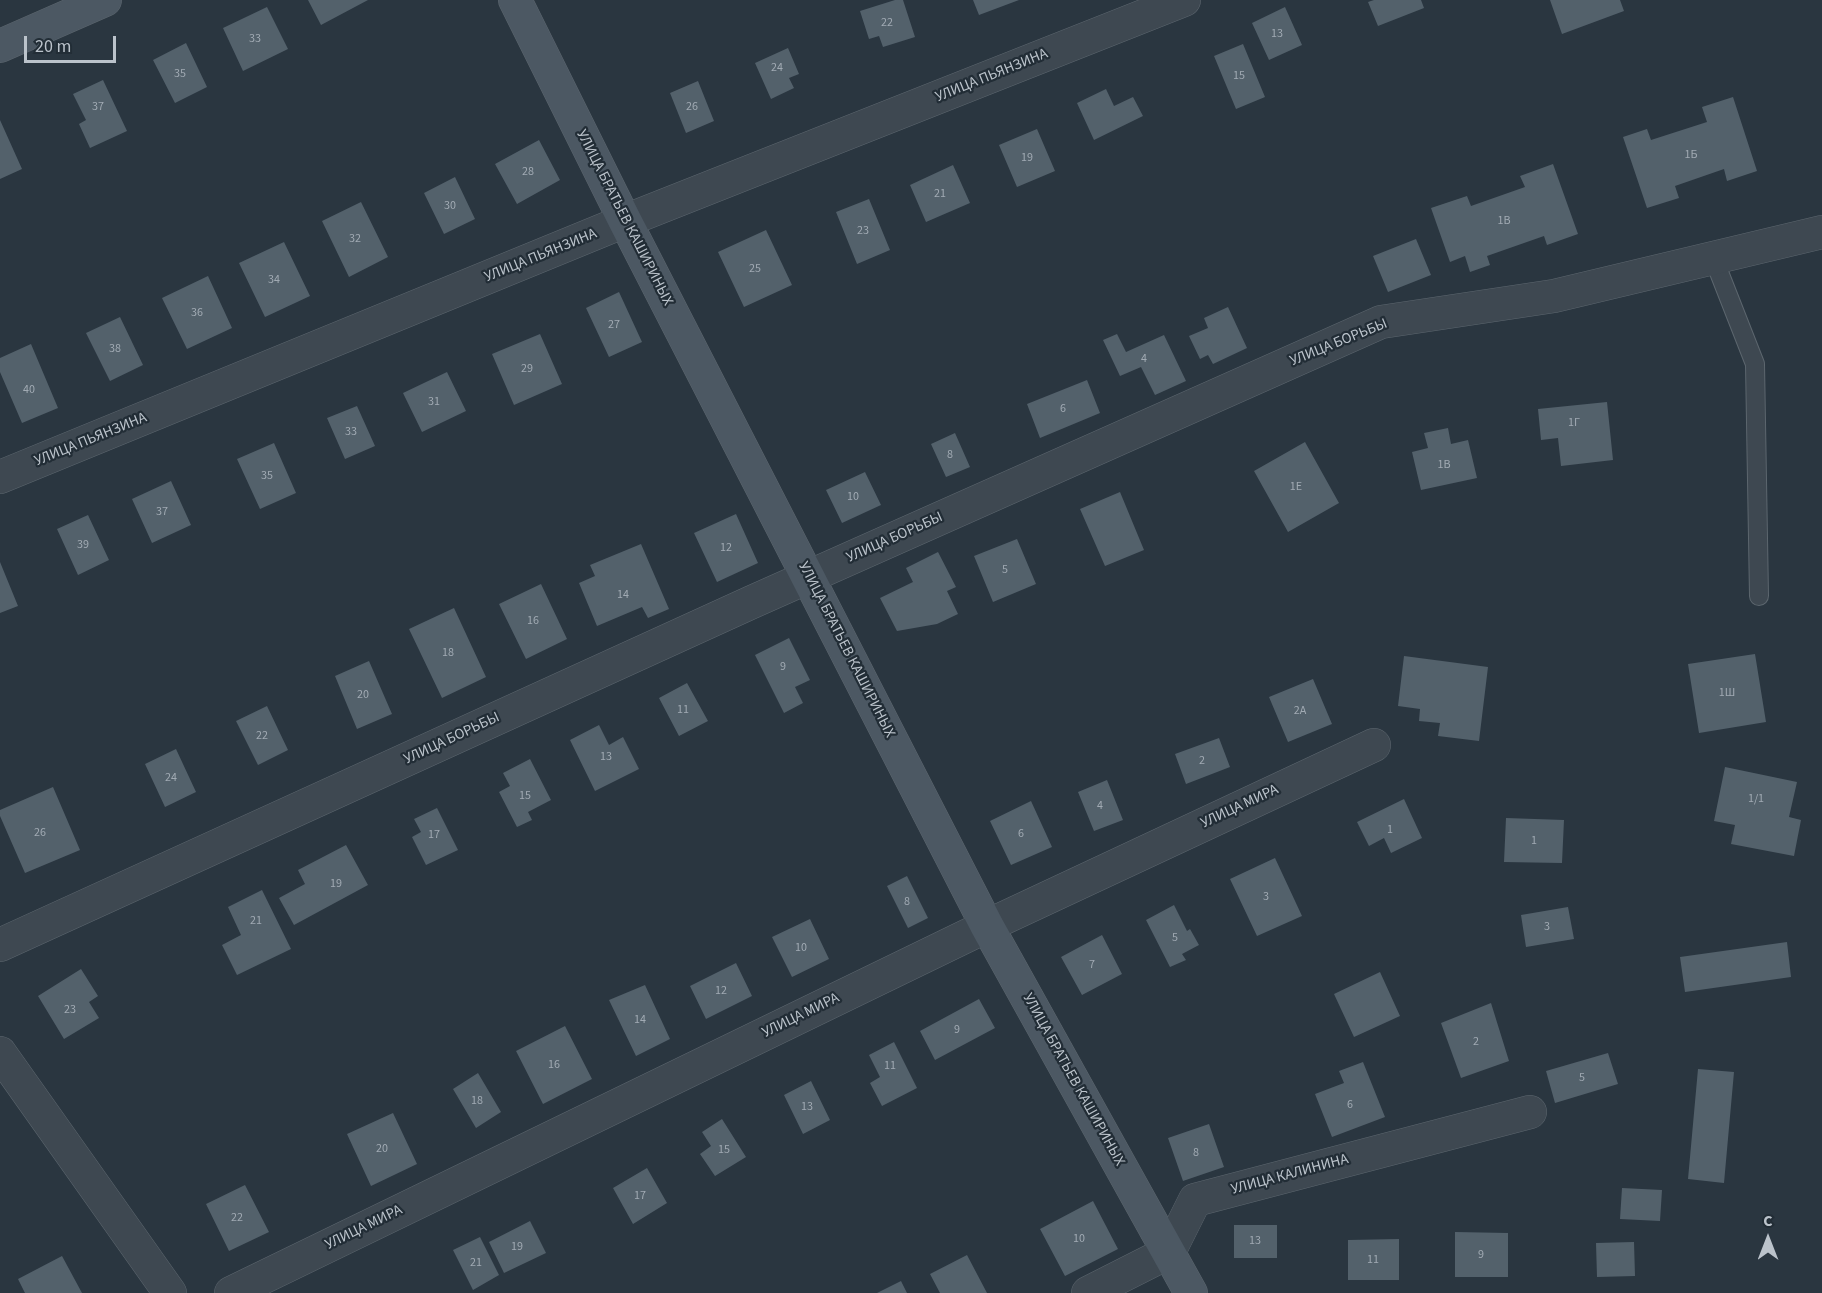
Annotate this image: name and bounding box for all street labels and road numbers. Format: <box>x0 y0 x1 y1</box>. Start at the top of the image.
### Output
street label: УЛИЦА ПЬЯНЗИНА <box>933 45 1051 107</box>
street label: УЛИЦА БРАТЬЕВ КАШИРИНЫХ <box>572 127 676 309</box>
street label: УЛИЦА ПЬЯНЗИНА <box>482 225 600 287</box>
street label: УЛИЦА БОРЬБЫ <box>1288 315 1390 371</box>
street label: УЛИЦА ПЬЯНЗИНА <box>32 409 150 471</box>
street label: УЛИЦА БОРЬБЫ <box>844 509 946 567</box>
street label: УЛИЦА БРАТЬЕВ КАШИРИНЫХ <box>794 559 898 741</box>
street label: УЛИЦА БОРЬБЫ <box>401 709 503 769</box>
street label: УЛИЦА МИРА <box>1198 781 1282 833</box>
street label: УЛИЦА МИРА <box>760 990 842 1042</box>
street label: УЛИЦА БРАТЬЕВ КАШИРИНЫХ <box>1018 990 1128 1170</box>
street label: УЛИЦА КАЛИНИНА <box>1229 1151 1351 1199</box>
street label: УЛИЦА МИРА <box>323 1202 405 1254</box>

